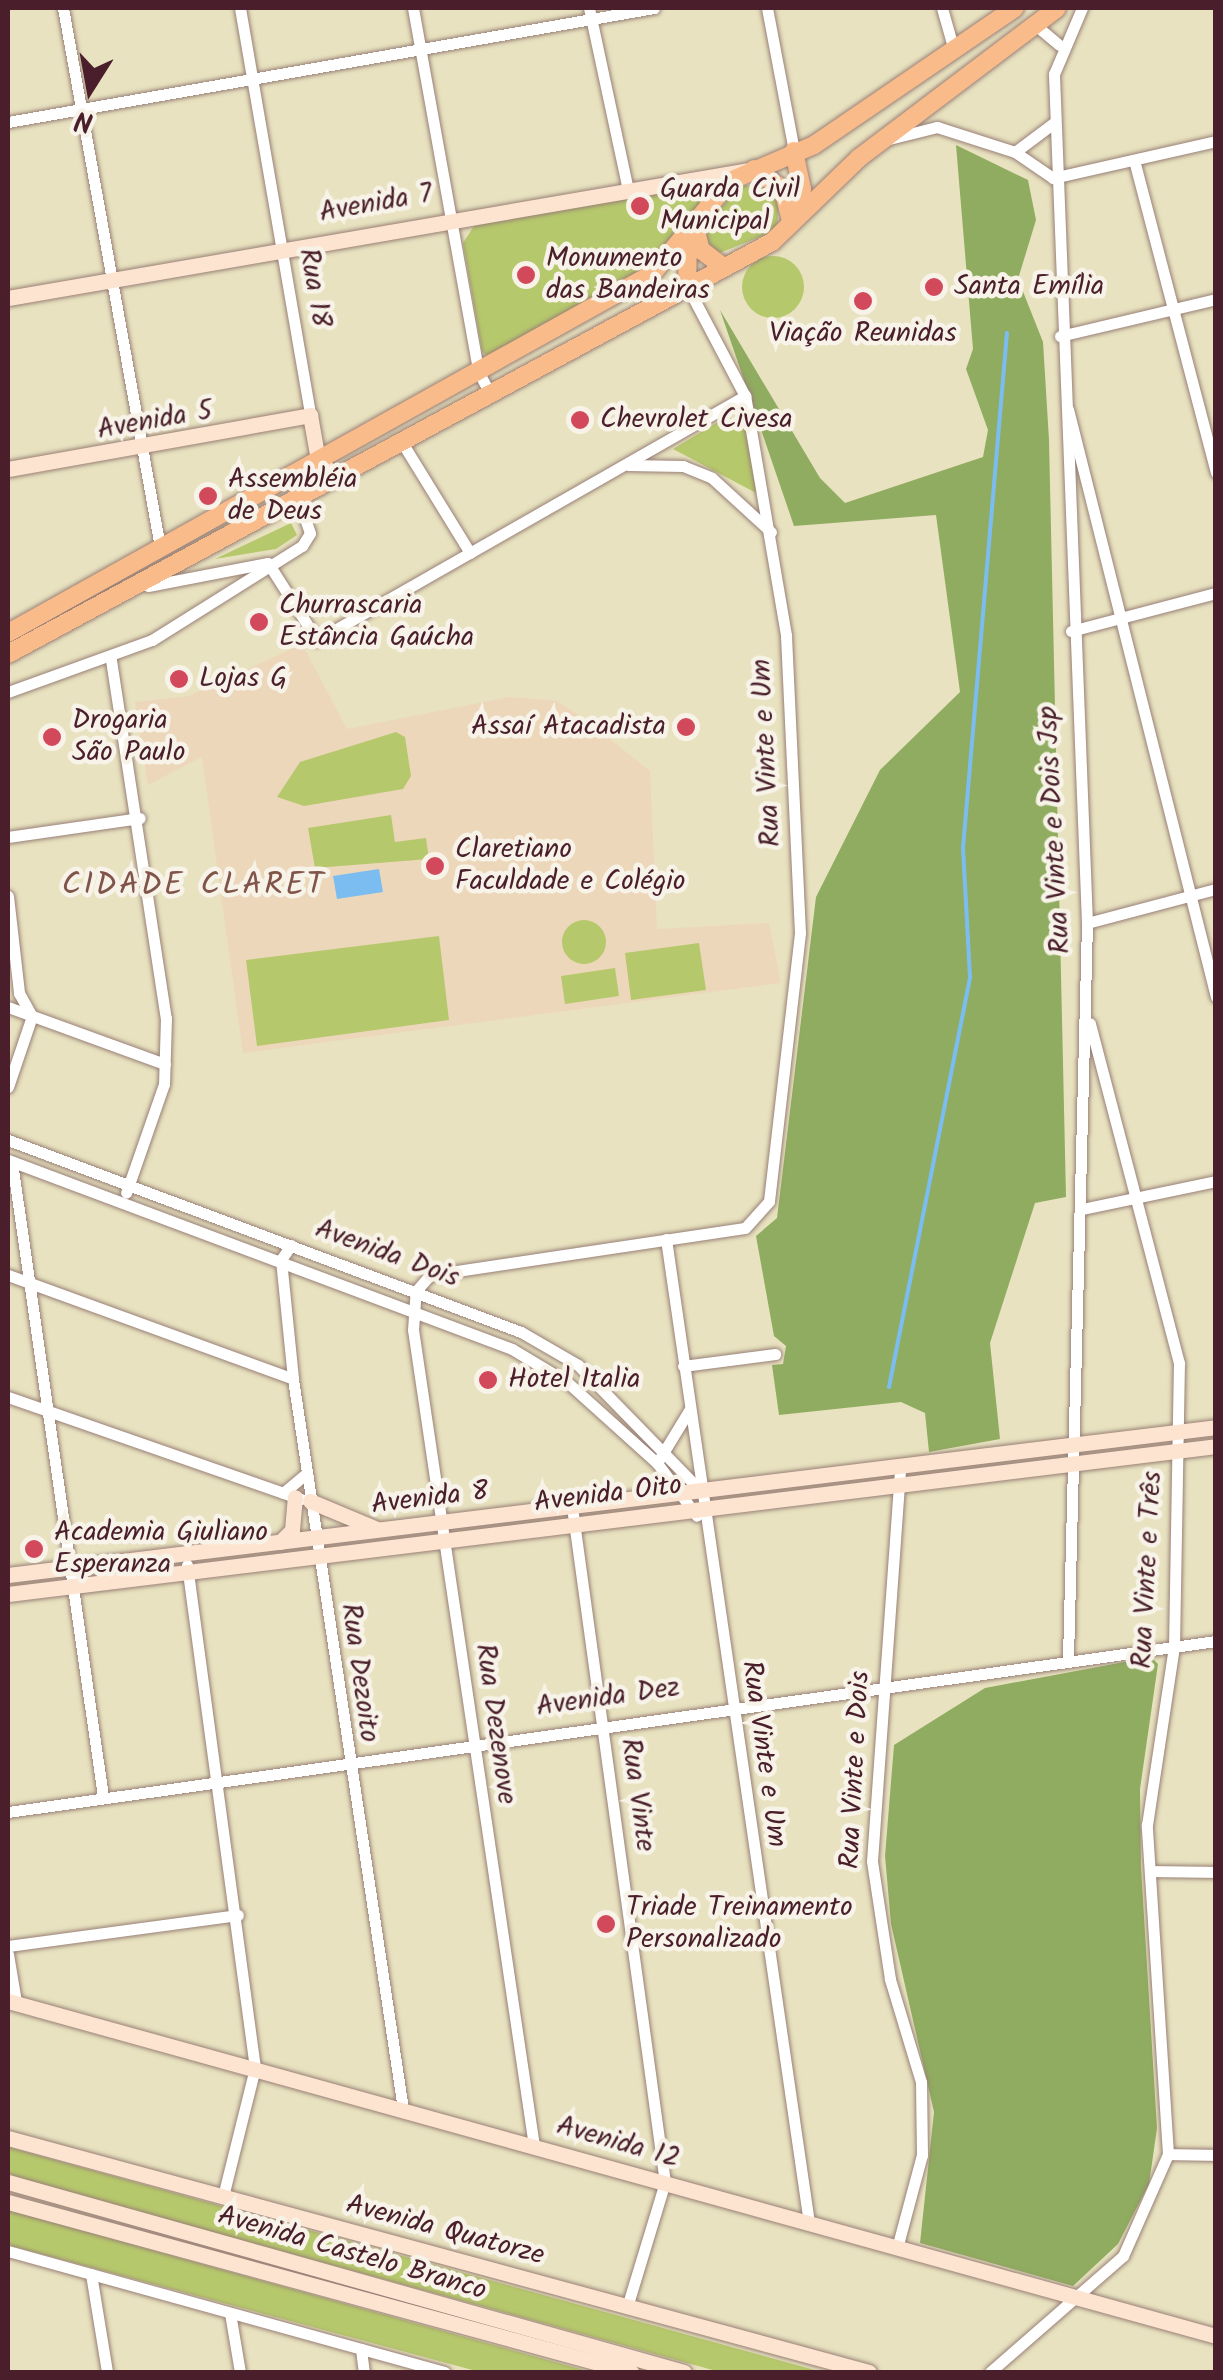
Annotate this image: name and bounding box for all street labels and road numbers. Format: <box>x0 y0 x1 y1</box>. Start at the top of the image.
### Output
street label: Avenida 7 <box>317 178 435 230</box>
street label: Rua 18 <box>291 246 337 330</box>
street label: Avenida 5 <box>95 394 215 448</box>
street label: Rua Vinte e Um <box>745 658 789 848</box>
street label: Rua Vinte e Dois Jsp <box>1032 705 1078 955</box>
street label: Avenida Dois <box>310 1212 464 1296</box>
street label: Avenida Oito <box>532 1469 684 1521</box>
street label: Rua Vinte e Três <box>1126 1470 1170 1670</box>
street label: Avenida 8 <box>369 1475 491 1523</box>
street label: Rua Dezoito <box>333 1601 385 1745</box>
street label: Rua Dezenove <box>467 1642 523 1806</box>
street label: Rua Vinte e Um <box>733 1658 793 1850</box>
street label: Rua Vinte e Dois <box>834 1670 878 1870</box>
street label: Avenida Dez <box>534 1671 682 1725</box>
street label: Rua Vinte <box>612 1736 662 1854</box>
street label: Avenida 12 <box>553 2109 683 2177</box>
street label: Avenida Quatorze <box>342 2188 548 2274</box>
street label: Avenida Castelo Branco <box>214 2200 490 2308</box>

